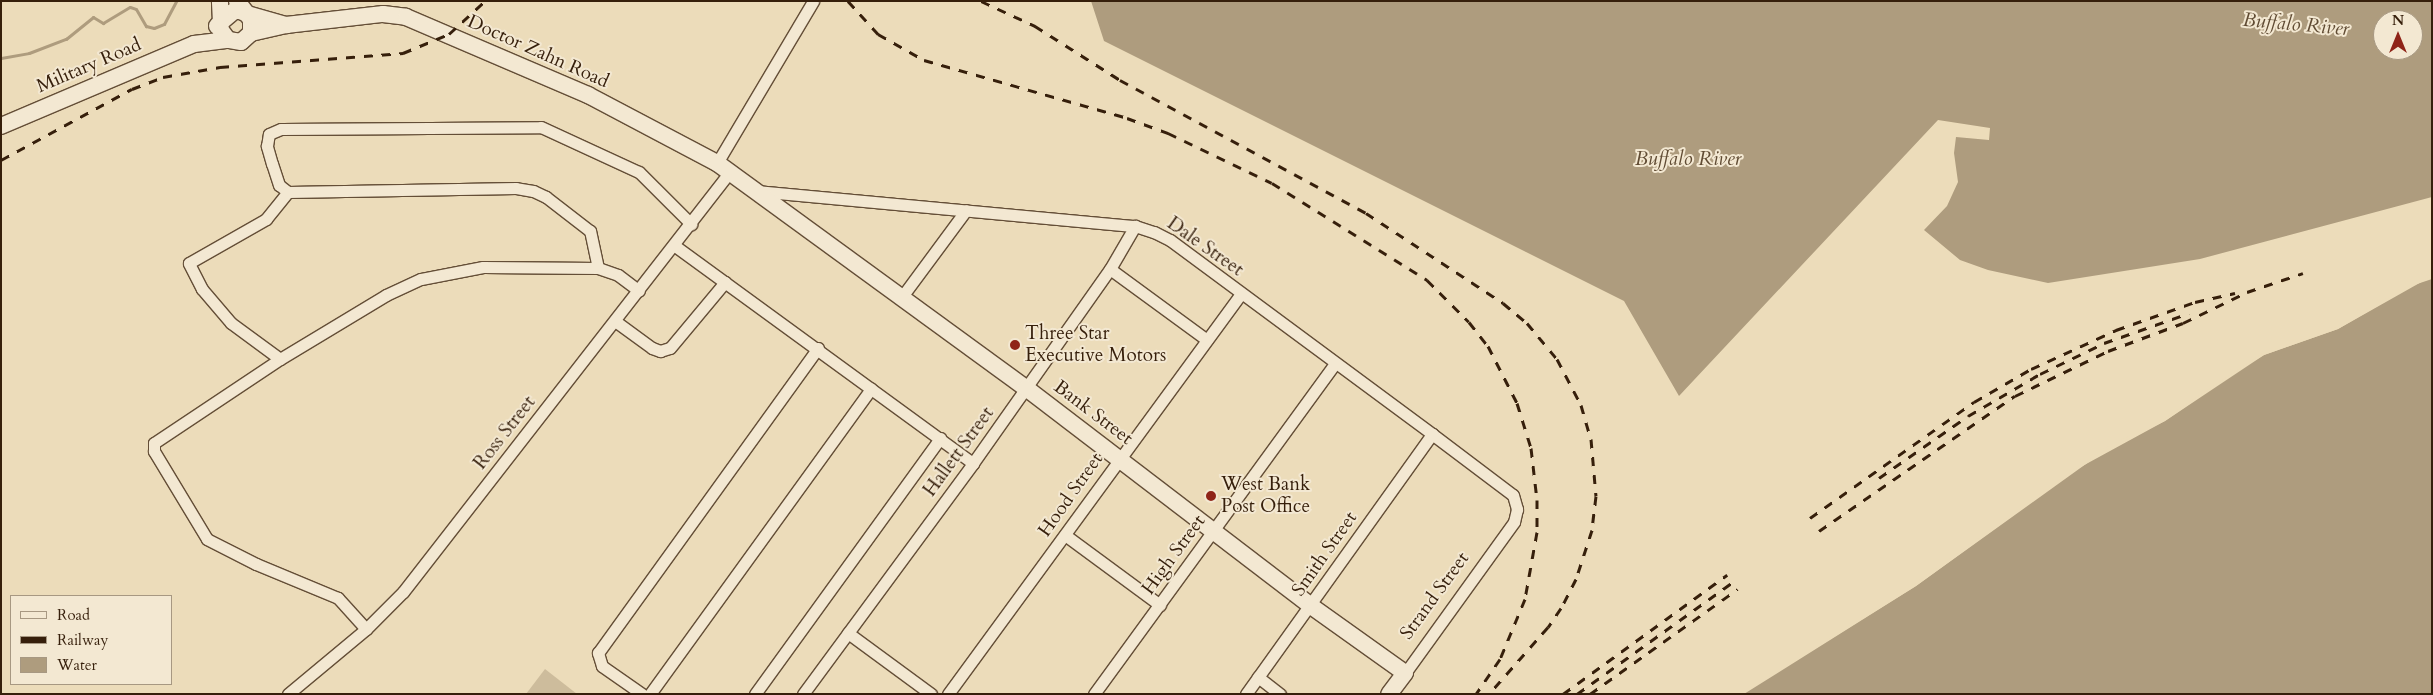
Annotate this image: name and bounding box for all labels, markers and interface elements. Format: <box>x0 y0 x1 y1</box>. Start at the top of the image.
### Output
water label: Buffalo River <box>2242 7 2350 41</box>
north arrow <box>2373 10 2423 60</box>
street label: Doctor Zahn Road <box>464 11 612 93</box>
text: N <box>2392 11 2404 30</box>
street label: Military Road <box>33 34 145 98</box>
water label: Buffalo River <box>1635 146 1741 170</box>
street label: Dale Street <box>1162 212 1248 282</box>
place label: Three Star Executive Motors <box>1025 323 1166 367</box>
marker: Three Star Executive Motors <box>1009 339 1021 351</box>
street label: Bank Street <box>1049 376 1137 450</box>
street label: Ross Street <box>469 392 541 474</box>
street label: Hallett Street <box>919 403 999 501</box>
street label: Hood Street <box>1034 449 1108 541</box>
place label: West Bank Post Office <box>1221 474 1310 518</box>
marker: West Bank Post Office <box>1205 490 1217 502</box>
street label: Smith Street <box>1288 507 1362 601</box>
street label: High Street <box>1137 511 1211 599</box>
street label: Strand Street <box>1396 548 1474 644</box>
legend <box>10 595 172 685</box>
text: Road <box>57 605 90 625</box>
text: Railway <box>57 630 108 650</box>
text: Water <box>57 655 97 675</box>

